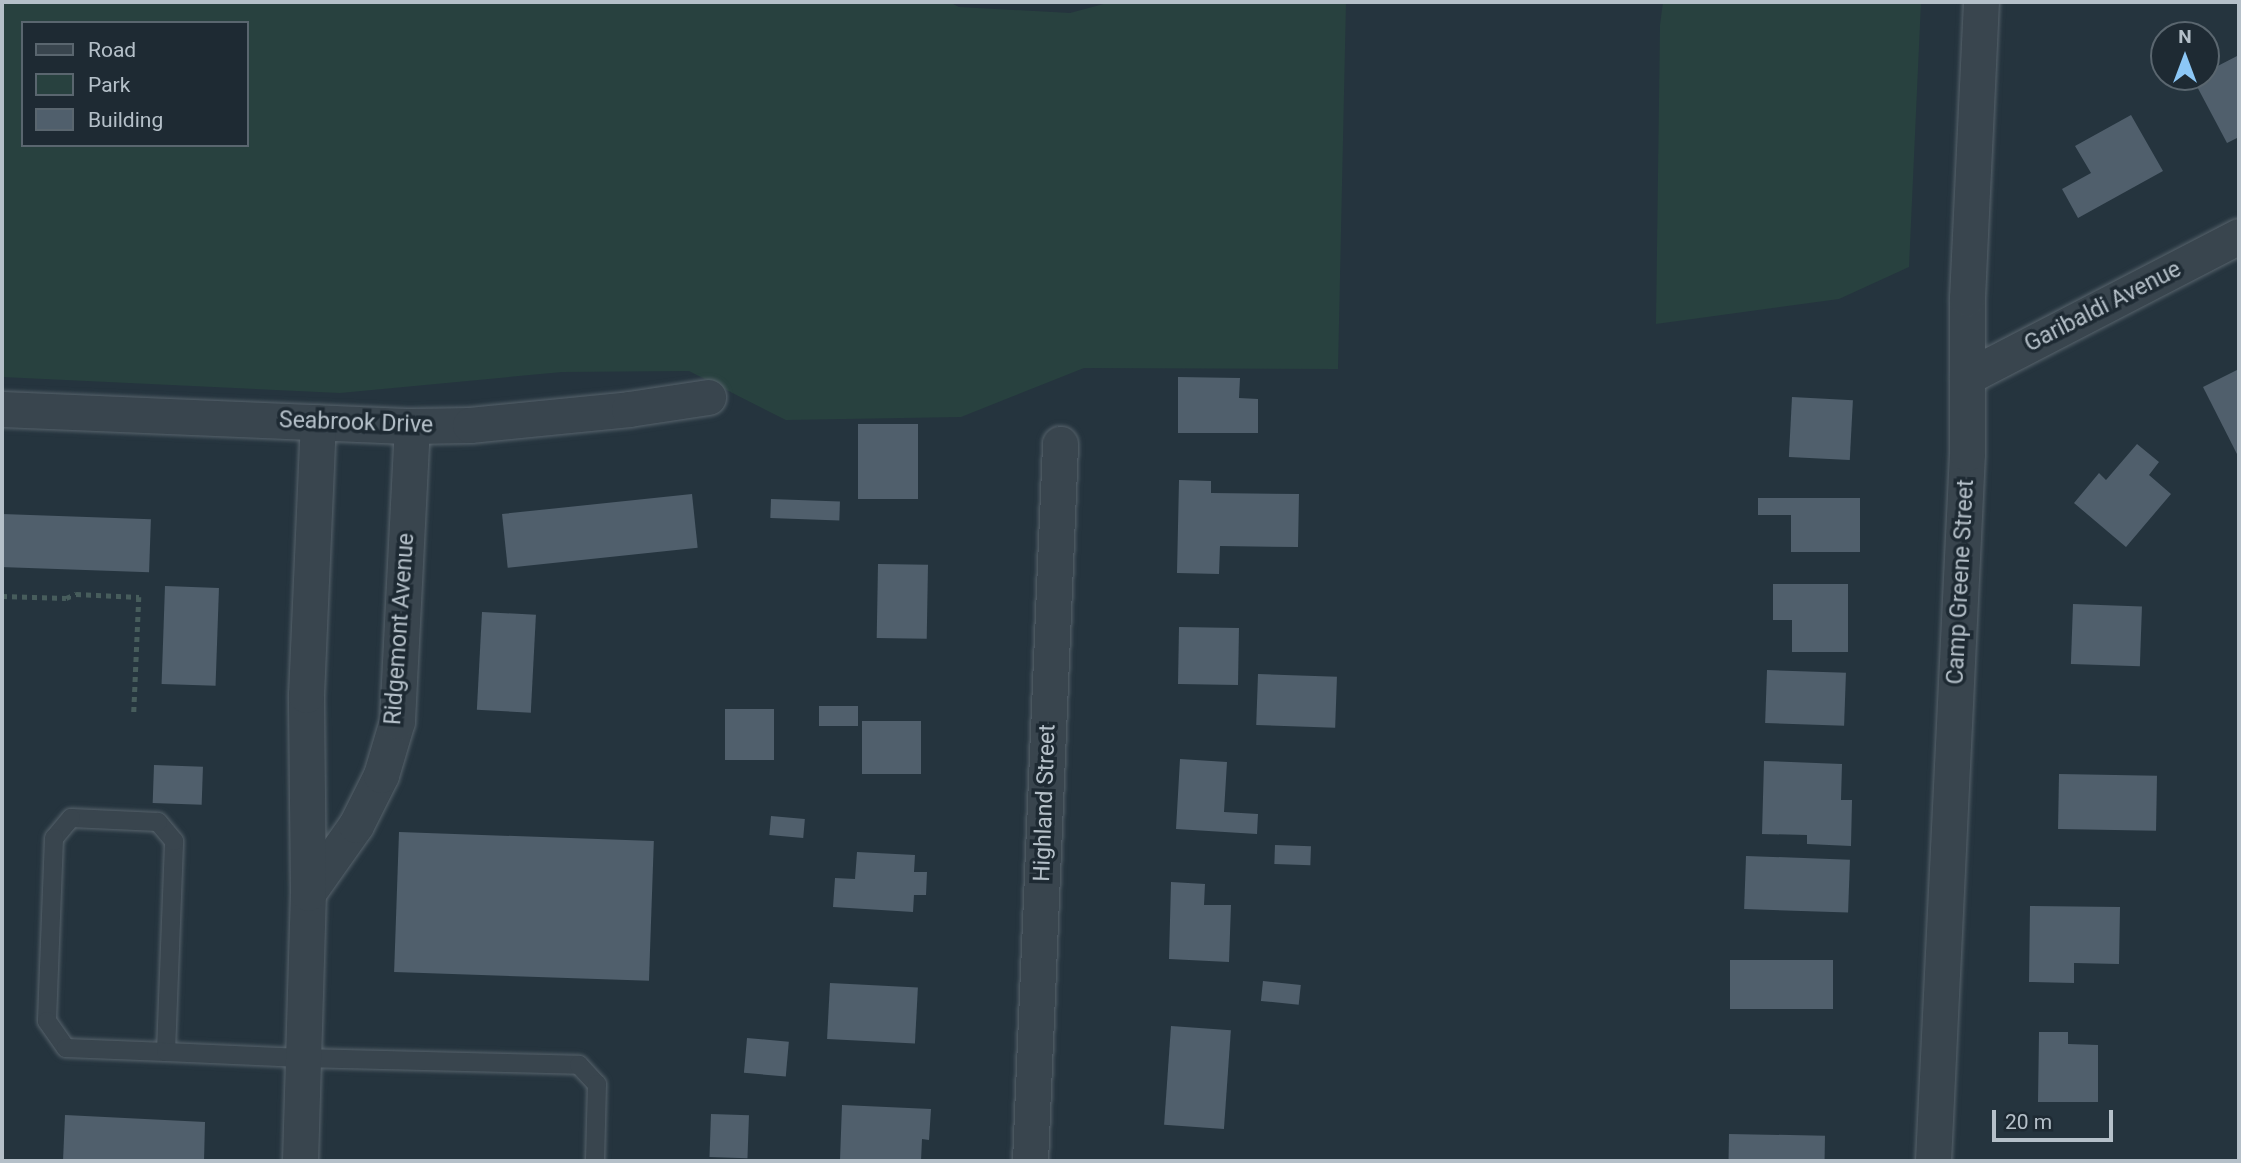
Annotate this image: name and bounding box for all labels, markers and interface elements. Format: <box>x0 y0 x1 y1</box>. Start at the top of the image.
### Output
legend <box>21 21 248 147</box>
north arrow <box>2150 21 2220 91</box>
text: N <box>2178 25 2192 48</box>
text: Road <box>88 38 136 62</box>
text: Park <box>88 73 130 97</box>
text: Building <box>88 108 163 132</box>
street label: Garibaldi Avenue <box>2020 256 2186 358</box>
street label: Seabrook Drive <box>279 407 433 439</box>
street label: Camp Greene Street <box>1942 479 1980 685</box>
street label: Ridgemont Avenue <box>380 532 420 726</box>
street label: Highland Street <box>1028 724 1062 882</box>
scale bar <box>1996 1096 2117 1140</box>
text: 20 m <box>2005 1110 2052 1134</box>

